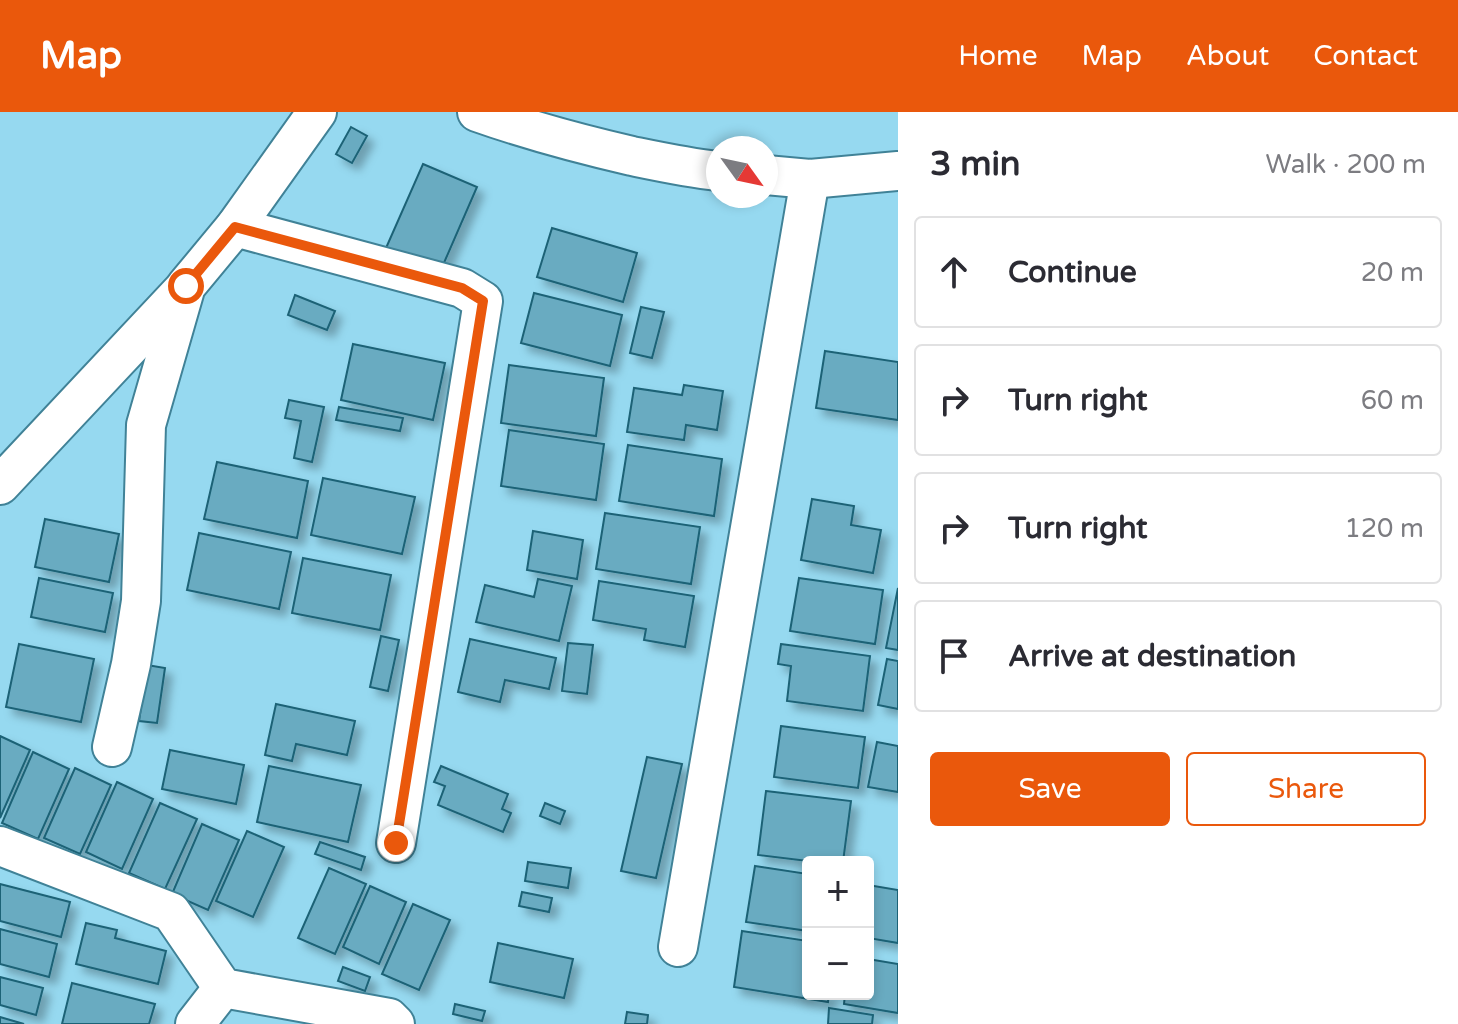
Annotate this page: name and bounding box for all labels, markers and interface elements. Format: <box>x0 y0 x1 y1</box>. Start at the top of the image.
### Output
text: Map <box>40 33 122 79</box>
text: Home <box>958 39 1038 73</box>
text: Map <box>1082 39 1142 73</box>
text: About <box>1186 39 1269 73</box>
text: Contact <box>1313 39 1418 73</box>
north arrow <box>706 136 778 208</box>
text: 3 min <box>930 144 1021 185</box>
text: Walk · 200 m <box>1266 149 1426 180</box>
icon: ahead <box>932 250 976 294</box>
text: Continue <box>1008 254 1137 291</box>
text: 20 m <box>1361 257 1424 288</box>
route start <box>168 268 204 304</box>
icon: right <box>932 378 976 422</box>
text: Turn right <box>1008 382 1148 419</box>
text: 60 m <box>1361 385 1424 416</box>
icon: right <box>932 506 976 550</box>
text: Turn right <box>1008 510 1148 547</box>
text: 120 m <box>1344 513 1424 544</box>
icon: arrive <box>932 634 976 678</box>
text: Arrive at destination <box>1008 638 1296 675</box>
button: Save <box>930 752 1170 826</box>
button: Share <box>1186 752 1426 826</box>
route end <box>378 825 414 861</box>
map controls <box>802 856 874 1000</box>
button: + <box>802 856 874 928</box>
button: − <box>802 928 874 1000</box>

